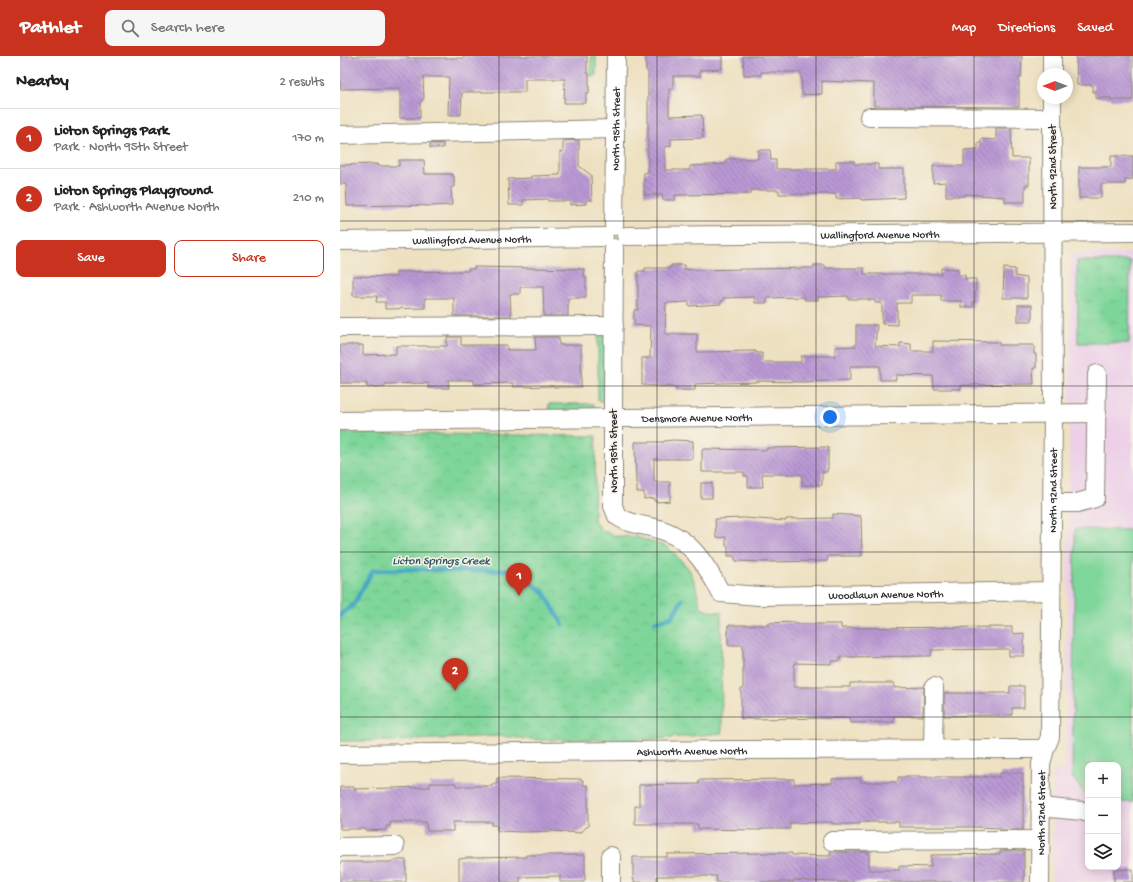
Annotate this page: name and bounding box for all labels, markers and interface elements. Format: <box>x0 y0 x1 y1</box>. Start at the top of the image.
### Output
search box <box>105 10 385 46</box>
text: Pathlet <box>20 17 81 40</box>
icon: search <box>119 17 141 39</box>
text: Search here <box>151 19 225 37</box>
text: Map <box>952 20 976 37</box>
text: Directions <box>998 20 1055 37</box>
text: Saved <box>1077 20 1113 37</box>
north arrow <box>1037 68 1073 104</box>
text: Nearby <box>16 72 69 92</box>
text: 2 results <box>279 75 324 90</box>
street label: North 95th Street <box>611 86 624 171</box>
text: Licton Springs Park <box>54 122 169 140</box>
street label: North 92nd Street <box>1048 123 1060 209</box>
text: 1 <box>26 131 32 146</box>
text: 170 m <box>292 131 324 146</box>
text: Park · North 95th Street <box>54 140 188 155</box>
text: Licton Springs Playground <box>54 182 212 200</box>
text: 2 <box>26 191 32 206</box>
text: 210 m <box>293 191 324 206</box>
text: Park · Ashworth Avenue North <box>54 200 220 215</box>
street label: Wallingford Avenue North <box>820 229 940 242</box>
street label: Wallingford Avenue North <box>412 234 532 248</box>
button: Save <box>16 240 166 277</box>
button: Share <box>174 240 324 277</box>
your location <box>820 407 840 427</box>
street label: North 95th Street <box>609 408 621 493</box>
street label: Densmore Avenue North <box>641 413 753 426</box>
street label: North 92nd Street <box>1048 447 1061 533</box>
water label: Licton Springs Creek <box>392 555 491 569</box>
pin: 1 <box>506 563 532 596</box>
street label: Woodlawn Avenue North <box>828 589 944 603</box>
pin: 2 <box>442 658 468 691</box>
street label: Ashworth Avenue North <box>637 746 747 759</box>
map controls <box>1085 762 1121 870</box>
button: + <box>1085 762 1121 798</box>
street label: North 92nd Street <box>1036 769 1049 855</box>
button: − <box>1085 798 1121 834</box>
button: layers <box>1085 834 1121 870</box>

